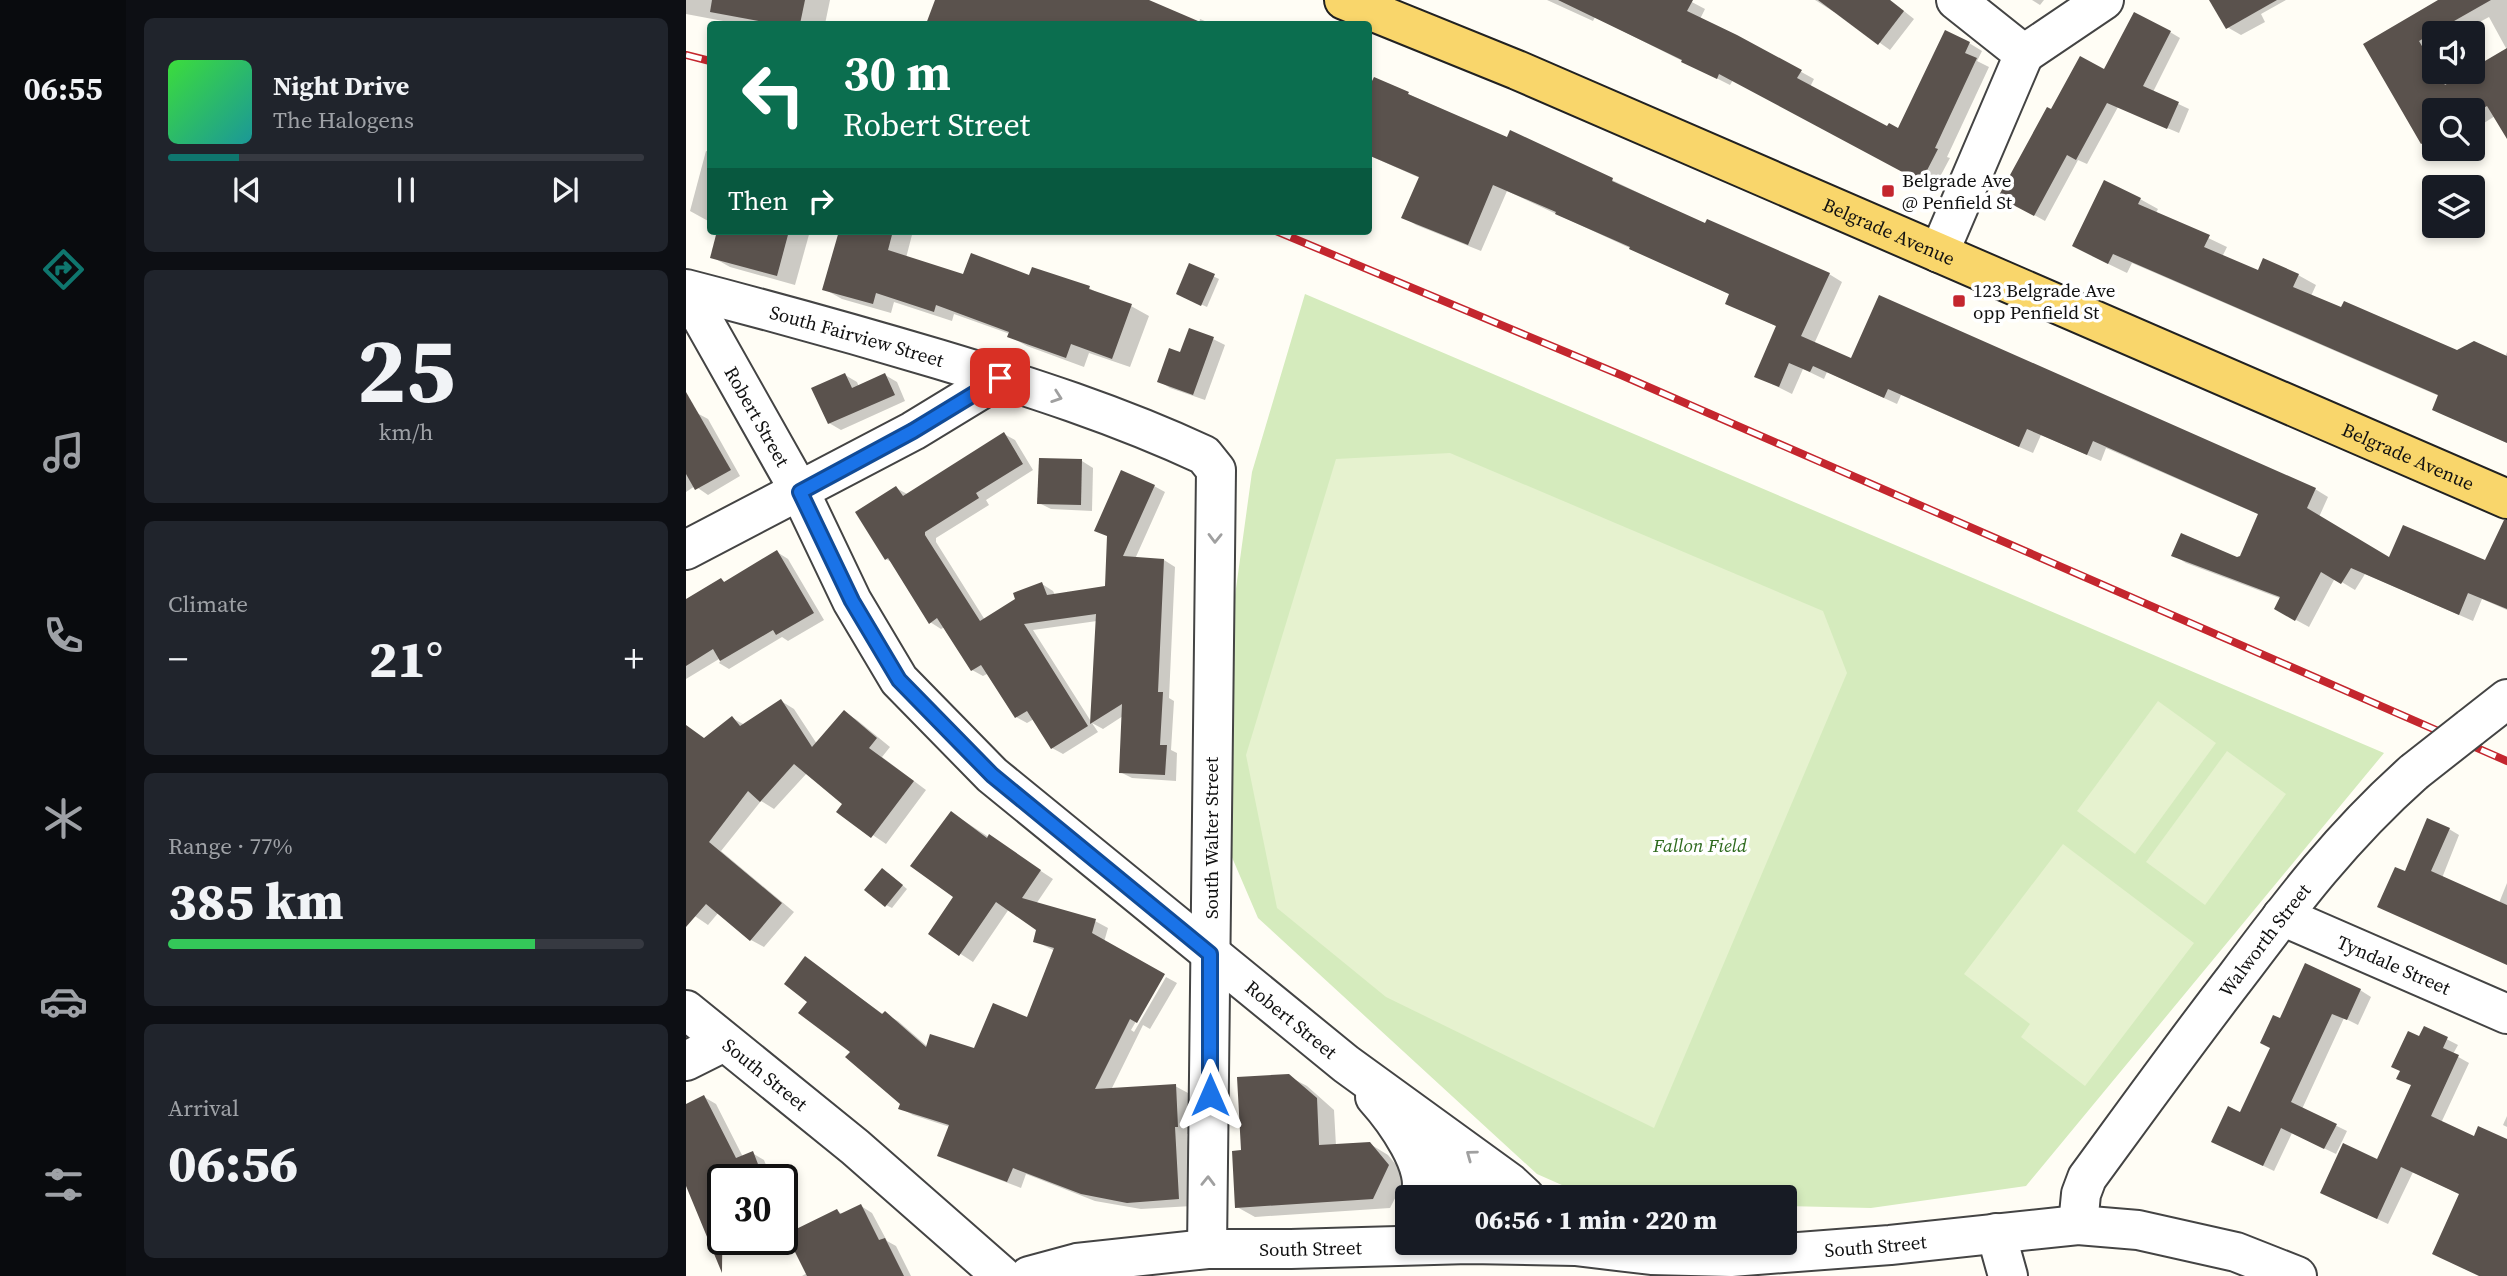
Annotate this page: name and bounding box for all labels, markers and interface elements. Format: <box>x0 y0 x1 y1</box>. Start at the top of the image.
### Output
map controls <box>2422 21 2485 238</box>
button: sound <box>2422 21 2485 84</box>
text: 30 m <box>843 39 951 106</box>
icon: left <box>728 49 819 140</box>
text: 06:55 <box>24 67 102 111</box>
text: Night Drive <box>273 68 409 104</box>
button: search <box>2422 98 2485 161</box>
text: Robert Street <box>843 103 1030 147</box>
text: The Halogens <box>273 104 414 136</box>
place label: Belgrade Ave @ Penfield St <box>1902 167 2013 215</box>
icon: previous <box>228 171 266 209</box>
icon: pause <box>387 171 425 209</box>
icon: next <box>546 171 584 209</box>
button: layers <box>2422 175 2485 238</box>
icon: right <box>802 182 840 220</box>
text: Then <box>728 183 788 219</box>
marker: Belgrade Ave @ Penfield St <box>1880 183 1896 199</box>
street label: Belgrade Avenue <box>1819 191 1959 271</box>
icon: directions <box>39 245 88 294</box>
place label: 123 Belgrade Ave opp Penfield St <box>1973 277 2115 325</box>
marker: 123 Belgrade Ave opp Penfield St <box>1951 293 1967 309</box>
street label: South Fairview Street <box>767 299 948 373</box>
text: 25 <box>357 308 455 432</box>
pin <box>970 348 1030 408</box>
icon: arrive <box>981 359 1019 397</box>
street label: Robert Street <box>719 361 796 472</box>
one-way arrow <box>1051 389 1063 403</box>
text: km/h <box>379 416 433 448</box>
street label: Belgrade Avenue <box>2338 416 2478 496</box>
icon: music <box>39 428 88 477</box>
one-way arrow <box>1208 533 1223 544</box>
text: Climate <box>168 588 248 620</box>
icon: phone <box>39 611 88 660</box>
text: 21° <box>369 623 443 694</box>
text: − <box>168 633 188 685</box>
text: + <box>624 633 644 685</box>
street label: South Walter Street <box>1198 756 1224 919</box>
icon: climate <box>39 794 88 843</box>
text: Range · 77% <box>168 830 293 862</box>
park label: Fallon Field <box>1652 832 1747 858</box>
text: 385 km <box>168 865 344 936</box>
street label: Walworth Street <box>2213 877 2317 1002</box>
street label: Tyndale Street <box>2333 929 2455 1001</box>
street label: Robert Street <box>1240 974 1343 1065</box>
icon: car <box>39 977 88 1026</box>
street label: South Street <box>717 1032 814 1117</box>
position arrow <box>1173 1058 1247 1132</box>
text: Arrival <box>168 1092 239 1124</box>
text: 06:56 <box>168 1127 298 1198</box>
one-way arrow <box>1466 1150 1479 1163</box>
icon: filters <box>39 1160 88 1209</box>
speed limit sign: 30 <box>707 1164 798 1255</box>
one-way arrow <box>1200 1175 1216 1185</box>
text: 06:56 · 1 min · 220 m <box>1475 1202 1717 1238</box>
street label: South Street <box>1823 1228 1929 1263</box>
street label: South Street <box>1259 1234 1363 1262</box>

